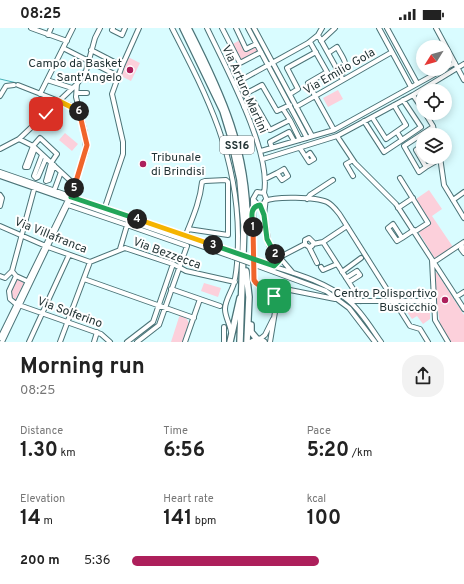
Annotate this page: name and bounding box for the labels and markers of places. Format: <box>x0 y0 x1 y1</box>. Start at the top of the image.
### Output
place label: Campo da Basket Sant'Angelo <box>28 56 122 86</box>
marker: Campo da Basket Sant'Angelo <box>125 65 135 75</box>
pin <box>29 97 63 131</box>
pin: 6 <box>69 101 89 121</box>
place label: Tribunale di Brindisi <box>151 150 205 180</box>
marker: Tribunale di Brindisi <box>138 159 148 169</box>
pin: 5 <box>64 178 84 198</box>
pin: 4 <box>127 209 147 229</box>
pin: 1 <box>243 217 263 237</box>
pin: 3 <box>203 235 223 255</box>
pin: 2 <box>265 244 285 264</box>
pin <box>257 279 291 313</box>
place label: Centro Polisportivo Buscicchio <box>333 286 437 316</box>
marker: Centro Polisportivo Buscicchio <box>440 295 450 305</box>

